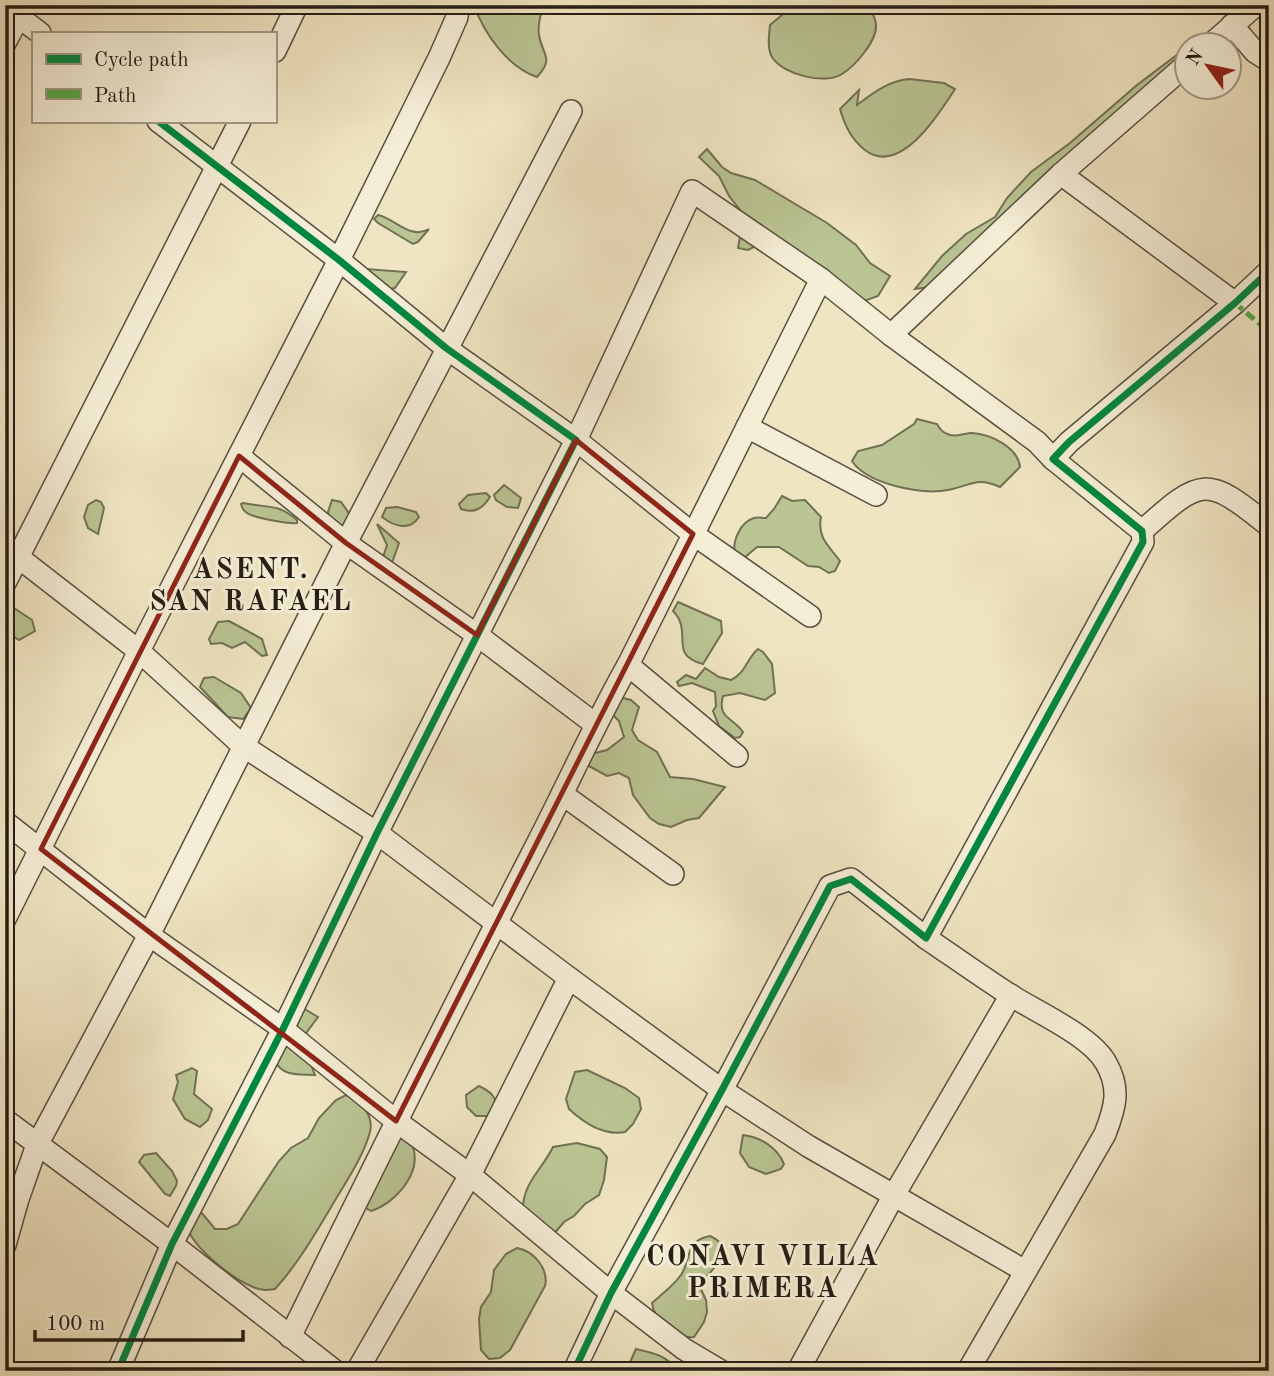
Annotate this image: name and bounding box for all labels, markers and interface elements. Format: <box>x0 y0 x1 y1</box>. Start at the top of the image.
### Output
legend <box>32 32 276 122</box>
north arrow <box>1172 32 1242 102</box>
text: N <box>1184 46 1208 69</box>
text: Cycle path <box>94 50 189 71</box>
text: Path <box>94 86 137 107</box>
district label: ASENT. SAN RAFAEL <box>149 557 353 617</box>
district label: CONAVI VILLA PRIMERA <box>646 1244 880 1304</box>
scale bar <box>35 1299 243 1343</box>
text: 100 m <box>46 1314 105 1335</box>

